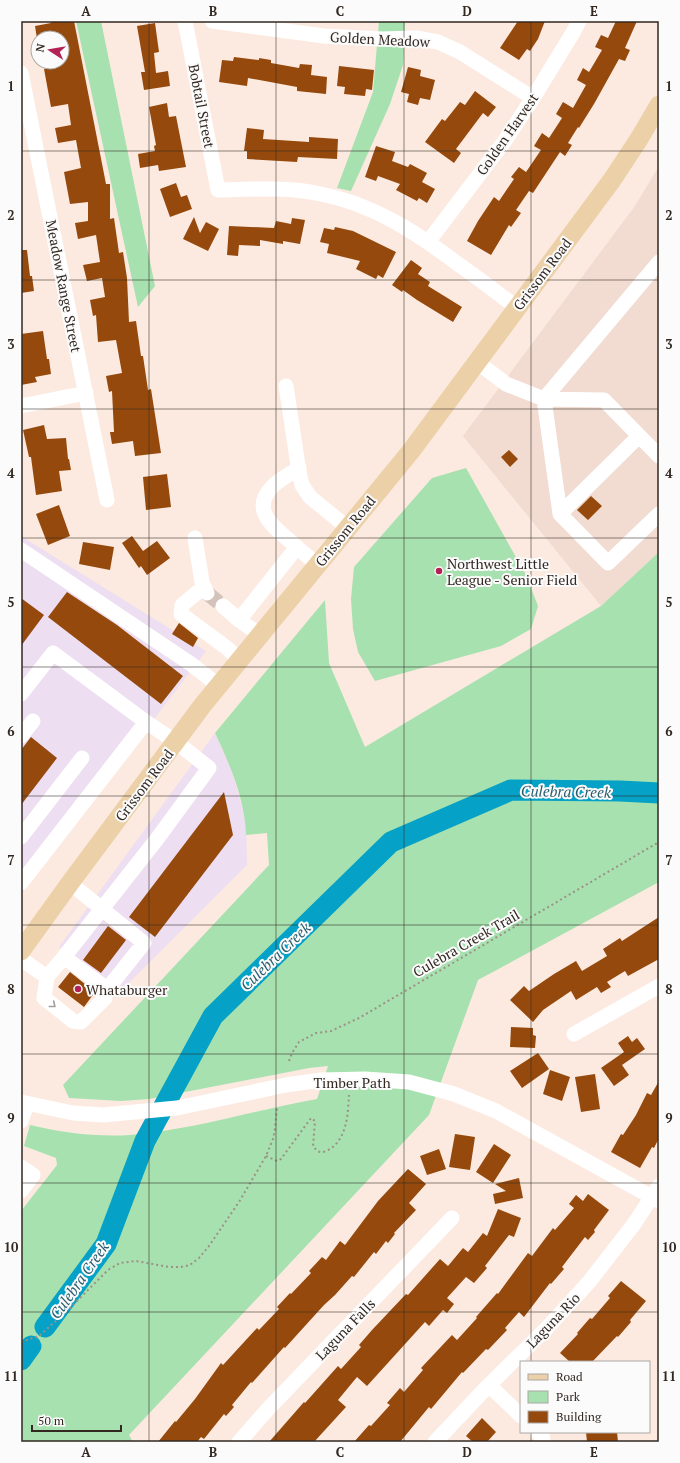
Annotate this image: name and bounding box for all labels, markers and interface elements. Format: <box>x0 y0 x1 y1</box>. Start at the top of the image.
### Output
text: A <box>81 2 91 20</box>
text: B <box>209 2 217 20</box>
text: C <box>336 2 344 20</box>
text: D <box>462 2 472 20</box>
text: E <box>590 2 598 20</box>
street label: Golden Meadow <box>330 27 431 51</box>
north arrow <box>30 30 70 70</box>
text: N <box>33 42 48 53</box>
street label: Bobtail Street <box>185 62 220 150</box>
text: 1 <box>7 77 15 95</box>
text: 1 <box>665 77 673 95</box>
street label: Golden Harvest <box>472 89 543 179</box>
text: 2 <box>7 206 15 224</box>
text: 2 <box>665 206 673 224</box>
street label: Meadow Range Street <box>42 218 86 355</box>
street label: Grissom Road <box>509 234 576 314</box>
text: 3 <box>7 335 15 353</box>
text: 3 <box>665 335 673 353</box>
text: 4 <box>7 464 15 482</box>
text: 4 <box>665 464 673 482</box>
street label: Grissom Road <box>311 492 380 570</box>
place label: Northwest Little League - Senior Field <box>447 554 578 589</box>
marker: Northwest Little League - Senior Field <box>434 566 444 576</box>
text: 5 <box>7 593 15 611</box>
text: 5 <box>665 593 673 611</box>
text: 6 <box>7 722 15 740</box>
text: 6 <box>665 722 673 740</box>
street label: Grissom Road <box>111 745 178 825</box>
water label: Culebra Creek <box>521 780 612 802</box>
text: 7 <box>7 851 15 869</box>
text: 7 <box>665 851 673 869</box>
street label: Culebra Creek Trail <box>409 905 523 981</box>
water label: Culebra Creek <box>236 917 315 994</box>
text: 8 <box>7 980 15 998</box>
place label: Whataburger <box>86 980 168 999</box>
text: 8 <box>665 980 673 998</box>
marker: Whataburger <box>73 984 83 994</box>
one-way arrow <box>49 1001 56 1008</box>
street label: Timber Path <box>313 1073 391 1092</box>
text: 9 <box>7 1109 15 1127</box>
text: 9 <box>665 1109 673 1127</box>
water label: Culebra Creek <box>45 1237 113 1323</box>
text: 10 <box>4 1238 19 1256</box>
text: 10 <box>662 1238 677 1256</box>
street label: Laguna Rio <box>522 1288 584 1352</box>
street label: Laguna Falls <box>311 1294 379 1364</box>
legend <box>520 1361 650 1433</box>
text: 11 <box>4 1367 18 1385</box>
text: 11 <box>662 1367 676 1385</box>
text: Road <box>556 1369 583 1384</box>
text: Park <box>556 1389 581 1404</box>
scale bar <box>32 1407 121 1433</box>
text: Building <box>556 1409 602 1424</box>
text: 50 m <box>38 1413 65 1428</box>
text: A <box>81 1443 91 1461</box>
text: B <box>209 1443 217 1461</box>
text: C <box>336 1443 344 1461</box>
text: D <box>462 1443 472 1461</box>
text: E <box>590 1443 598 1461</box>

